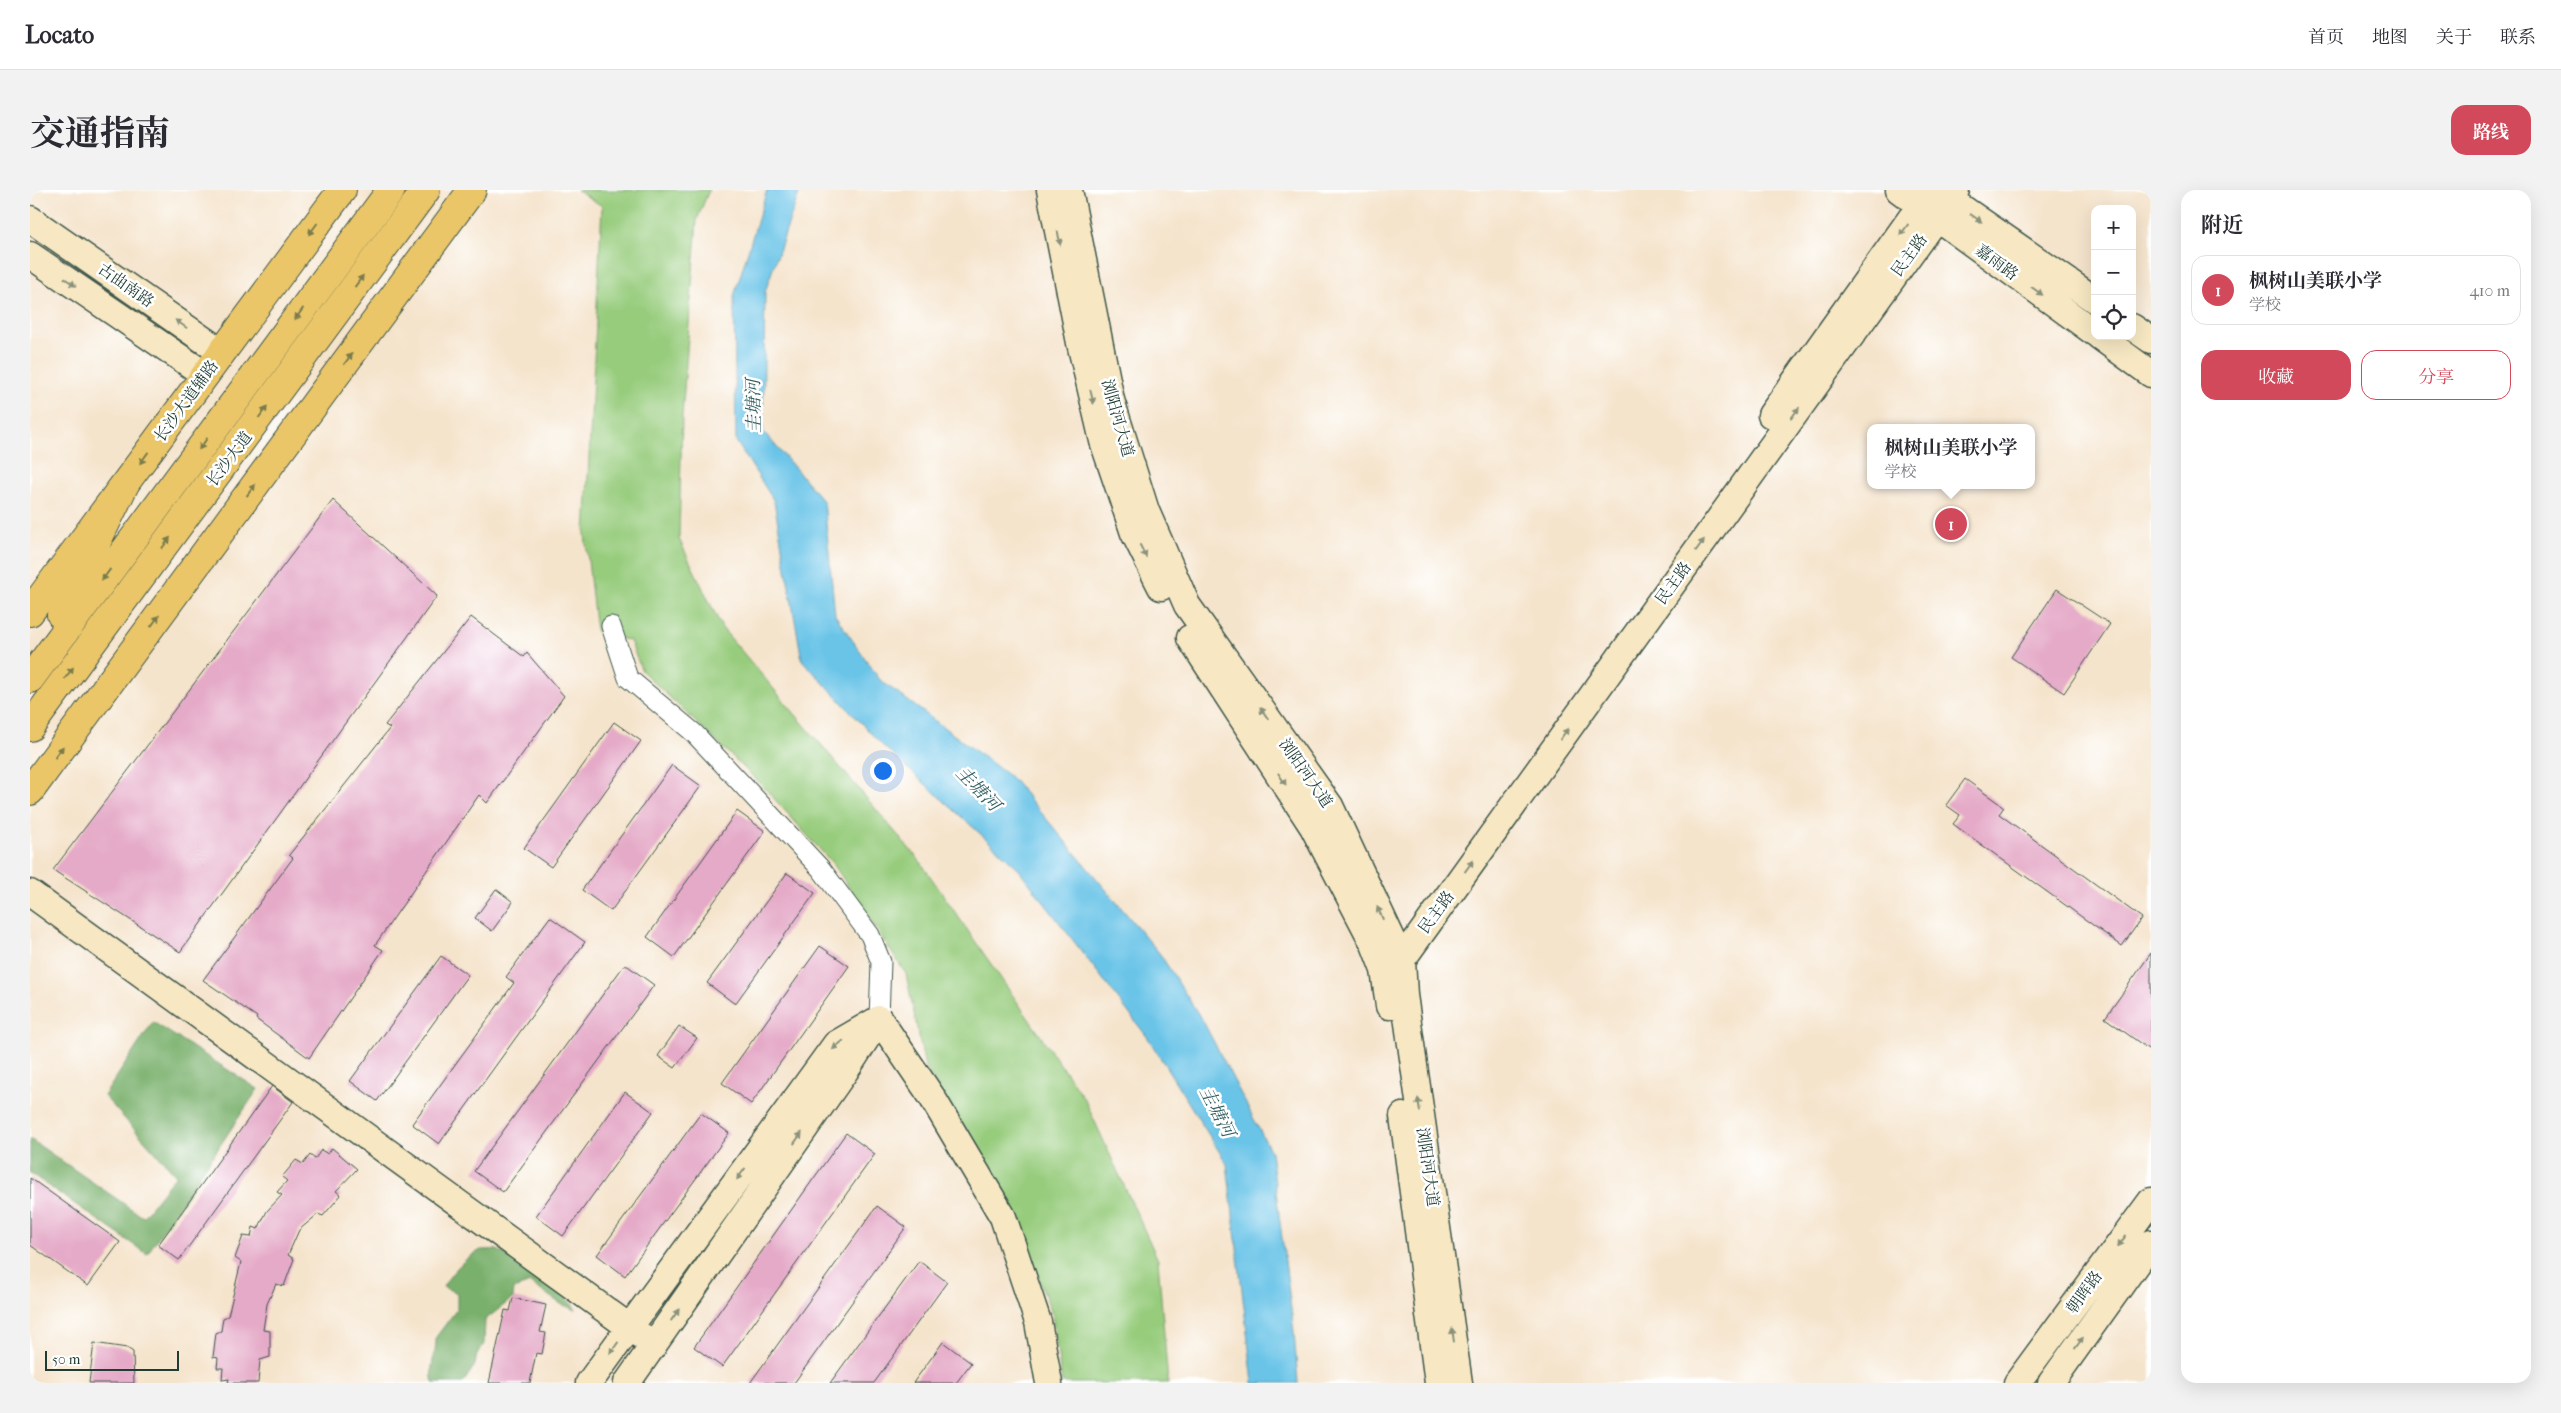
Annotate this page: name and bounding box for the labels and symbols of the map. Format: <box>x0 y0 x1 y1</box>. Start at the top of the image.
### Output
one-way arrow <box>1969 213 1983 223</box>
one-way arrow <box>308 222 318 236</box>
one-way arrow <box>1899 223 1909 237</box>
one-way arrow <box>1056 230 1064 246</box>
street label: 民主路 <box>1887 230 1931 280</box>
street label: 嘉雨路 <box>1972 240 2022 284</box>
street label: 古曲南路 <box>94 259 158 311</box>
one-way arrow <box>354 275 365 288</box>
one-way arrow <box>63 277 77 287</box>
one-way arrow <box>2030 286 2043 297</box>
one-way arrow <box>294 307 305 320</box>
one-way arrow <box>175 319 188 329</box>
one-way arrow <box>342 353 353 366</box>
street label: 长沙大道辅路 <box>150 357 222 445</box>
water label: 圭塘河 <box>743 376 765 433</box>
street label: 浏阳河大道 <box>1098 377 1138 459</box>
one-way arrow <box>1088 389 1096 404</box>
one-way arrow <box>258 405 268 419</box>
one-way arrow <box>1790 407 1800 420</box>
street label: 长沙大道 <box>202 428 256 490</box>
one-way arrow <box>198 438 208 451</box>
one-way arrow <box>139 451 149 465</box>
one-way arrow <box>246 484 257 497</box>
pin: 1 <box>1935 505 1967 543</box>
one-way arrow <box>161 537 172 550</box>
one-way arrow <box>1695 539 1705 552</box>
one-way arrow <box>1139 544 1147 558</box>
street label: 民主路 <box>1651 558 1695 608</box>
one-way arrow <box>101 568 112 581</box>
one-way arrow <box>150 614 160 628</box>
one-way arrow <box>64 667 75 680</box>
one-way arrow <box>1259 706 1269 720</box>
one-way arrow <box>1559 727 1569 741</box>
street label: 浏阳河大道 <box>1275 735 1337 811</box>
one-way arrow <box>54 745 64 759</box>
your location <box>870 758 896 784</box>
water label: 圭塘河 <box>952 762 1006 818</box>
one-way arrow <box>1277 773 1287 786</box>
one-way arrow <box>1464 860 1475 873</box>
street label: 民主路 <box>1414 887 1458 937</box>
one-way arrow <box>1376 906 1384 920</box>
one-way arrow <box>831 1039 844 1050</box>
water label: 圭塘河 <box>1195 1083 1240 1143</box>
one-way arrow <box>1415 1096 1423 1112</box>
street label: 浏阳河大道 <box>1413 1126 1443 1208</box>
one-way arrow <box>793 1132 803 1145</box>
one-way arrow <box>736 1168 746 1181</box>
one-way arrow <box>2117 1234 2127 1248</box>
street label: 朝晖路 <box>2062 1267 2106 1317</box>
one-way arrow <box>670 1308 680 1322</box>
one-way arrow <box>1448 1326 1456 1342</box>
one-way arrow <box>2074 1336 2084 1350</box>
one-way arrow <box>609 1341 620 1354</box>
scale bar <box>45 1348 179 1371</box>

